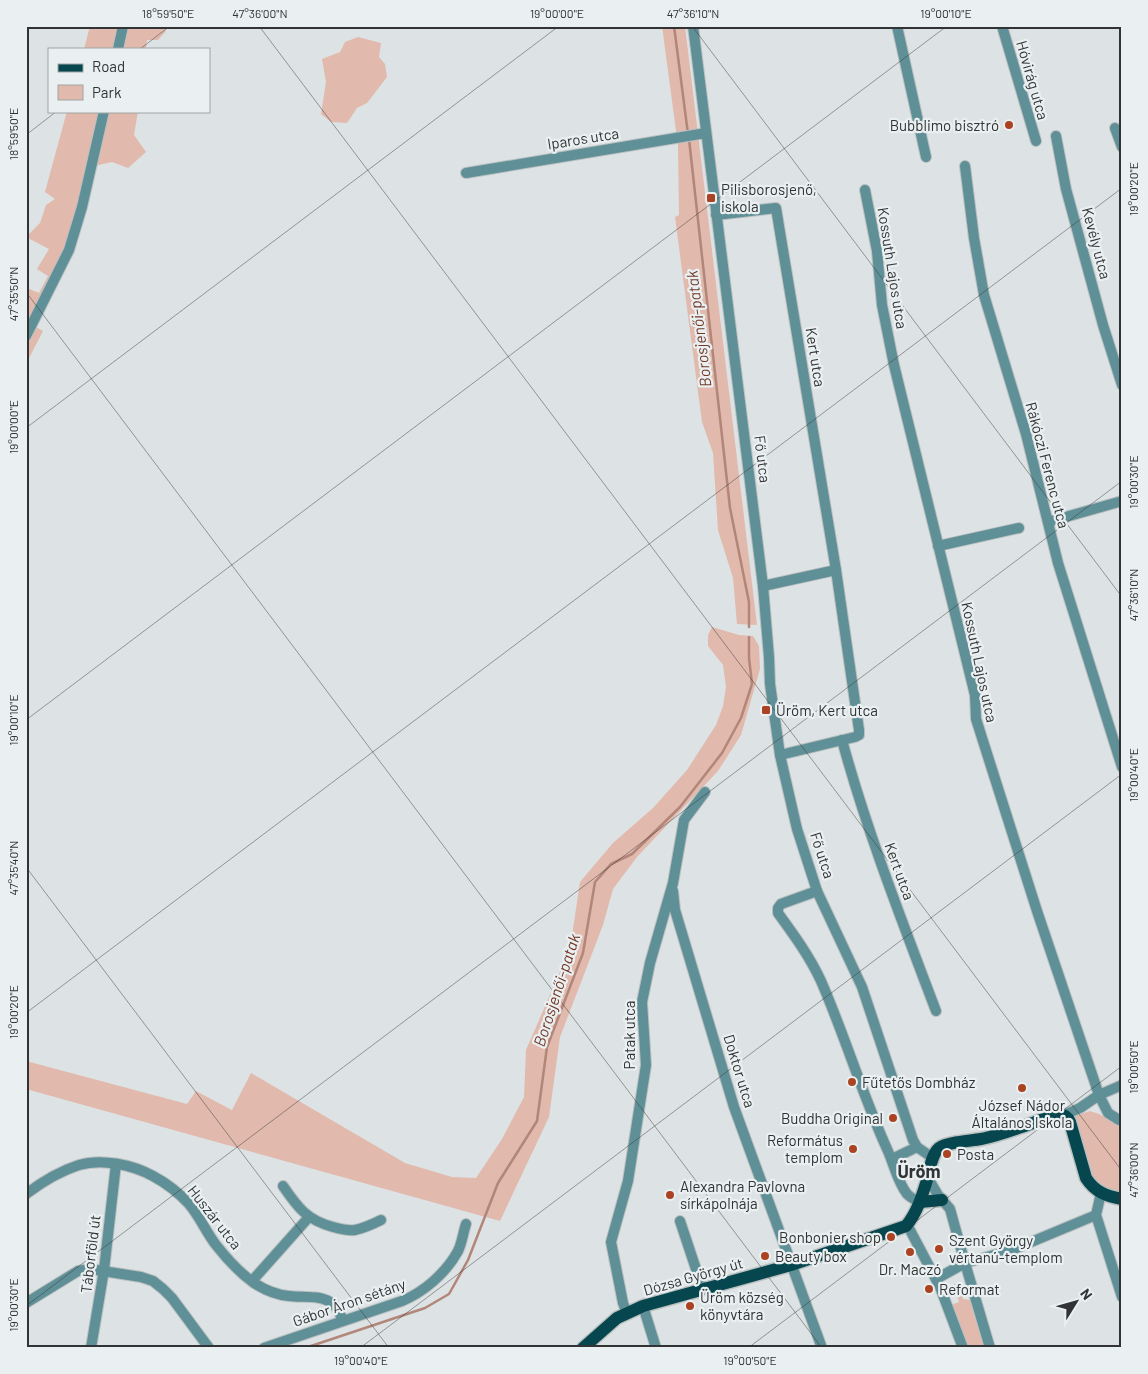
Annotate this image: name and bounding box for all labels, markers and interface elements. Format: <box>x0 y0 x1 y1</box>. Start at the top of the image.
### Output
text: 18°59'50"E <box>142 6 194 20</box>
text: 47°36'00"N <box>232 6 288 20</box>
text: 19°00'00"E <box>530 6 584 20</box>
text: 47°36'10"N <box>667 6 719 20</box>
text: 19°00'10"E <box>920 6 972 20</box>
street label: Hóvirág utca <box>1013 38 1053 122</box>
legend <box>48 48 210 112</box>
text: Road <box>92 57 125 75</box>
text: Park <box>92 83 122 101</box>
text: 18°59'50"E <box>6 108 20 160</box>
place label: Bubblimo bisztró <box>890 116 999 134</box>
marker: Bubblimo bisztró <box>1003 119 1015 131</box>
street label: Iparos utca <box>546 123 620 153</box>
text: 19°00'20"E <box>1126 162 1140 216</box>
place label: Pilisborosjenő, iskola <box>721 180 817 215</box>
marker: Pilisborosjenő, iskola <box>705 192 717 204</box>
street label: Kevély utca <box>1079 205 1115 281</box>
street label: Kossuth Lajos utca <box>874 206 912 330</box>
text: 47°35'50"N <box>6 267 20 321</box>
water label: Borosjenői-patak <box>681 269 715 388</box>
street label: Kert utca <box>802 326 830 388</box>
text: 19°00'00"E <box>6 400 20 454</box>
street label: Rákóczi Ferenc utca <box>1022 400 1074 530</box>
street label: Fő utca <box>751 434 775 484</box>
text: 19°00'30"E <box>1126 455 1140 509</box>
text: 47°36'10"N <box>1126 569 1140 621</box>
street label: Kossuth Lajos utca <box>958 600 1002 724</box>
text: 19°00'10"E <box>6 694 20 746</box>
place label: Üröm, Kert utca <box>776 701 878 719</box>
marker: Üröm, Kert utca <box>760 704 772 716</box>
text: 19°00'40"E <box>1126 748 1140 802</box>
street label: Fő utca <box>807 830 839 880</box>
street label: Kert utca <box>881 840 919 902</box>
text: 47°35'40"N <box>6 841 20 896</box>
water label: Borosjenői-patak <box>529 931 583 1049</box>
text: 19°00'20"E <box>6 985 20 1039</box>
street label: Patak utca <box>620 1001 638 1069</box>
street label: Doktor utca <box>720 1032 760 1110</box>
text: 19°00'50"E <box>1126 1040 1140 1094</box>
place label: Fűtetős Dombház <box>862 1073 976 1091</box>
marker: Fűtetős Dombház <box>846 1076 858 1088</box>
marker: József Nádor Általános Iskola <box>1016 1082 1028 1094</box>
place label: József Nádor Általános Iskola <box>972 1096 1072 1131</box>
place label: Buddha Original <box>781 1109 883 1127</box>
marker: Buddha Original <box>887 1112 899 1124</box>
place label: Református templom <box>767 1131 843 1166</box>
text: 47°36'00"N <box>1126 1142 1140 1198</box>
marker: Református templom <box>847 1143 859 1155</box>
place label: Posta <box>957 1145 994 1163</box>
marker: Posta <box>941 1148 953 1160</box>
district label: Üröm <box>898 1160 940 1182</box>
place label: Alexandra Pavlovna sírkápolnája <box>680 1177 805 1212</box>
street label: Huszár utca <box>184 1181 246 1253</box>
marker: Alexandra Pavlovna sírkápolnája <box>664 1189 676 1201</box>
street label: Táborföld út <box>76 1214 104 1294</box>
place label: Bonbonier shop <box>779 1228 881 1246</box>
marker: Bonbonier shop <box>885 1231 897 1243</box>
place label: Szent György vértanú-templom <box>949 1231 1063 1266</box>
marker: Szent György vértanú-templom <box>933 1243 945 1255</box>
marker: Dr. Maczó <box>904 1246 916 1258</box>
place label: Beauty box <box>775 1247 847 1265</box>
marker: Beauty box <box>759 1250 771 1262</box>
street label: Dózsa György út <box>641 1253 745 1299</box>
place label: Dr. Maczó <box>879 1260 941 1278</box>
street label: Gábor Áron sétány <box>290 1274 408 1330</box>
north arrow <box>1050 1276 1100 1326</box>
text: 19°00'30"E <box>6 1278 20 1332</box>
place label: Reformat <box>939 1280 1000 1298</box>
marker: Reformat <box>923 1283 935 1295</box>
text: N <box>1077 1285 1096 1303</box>
place label: Üröm község könyvtára <box>700 1288 784 1323</box>
marker: Üröm község könyvtára <box>684 1300 696 1312</box>
text: 19°00'40"E <box>334 1353 388 1367</box>
text: 19°00'50"E <box>723 1353 777 1367</box>

